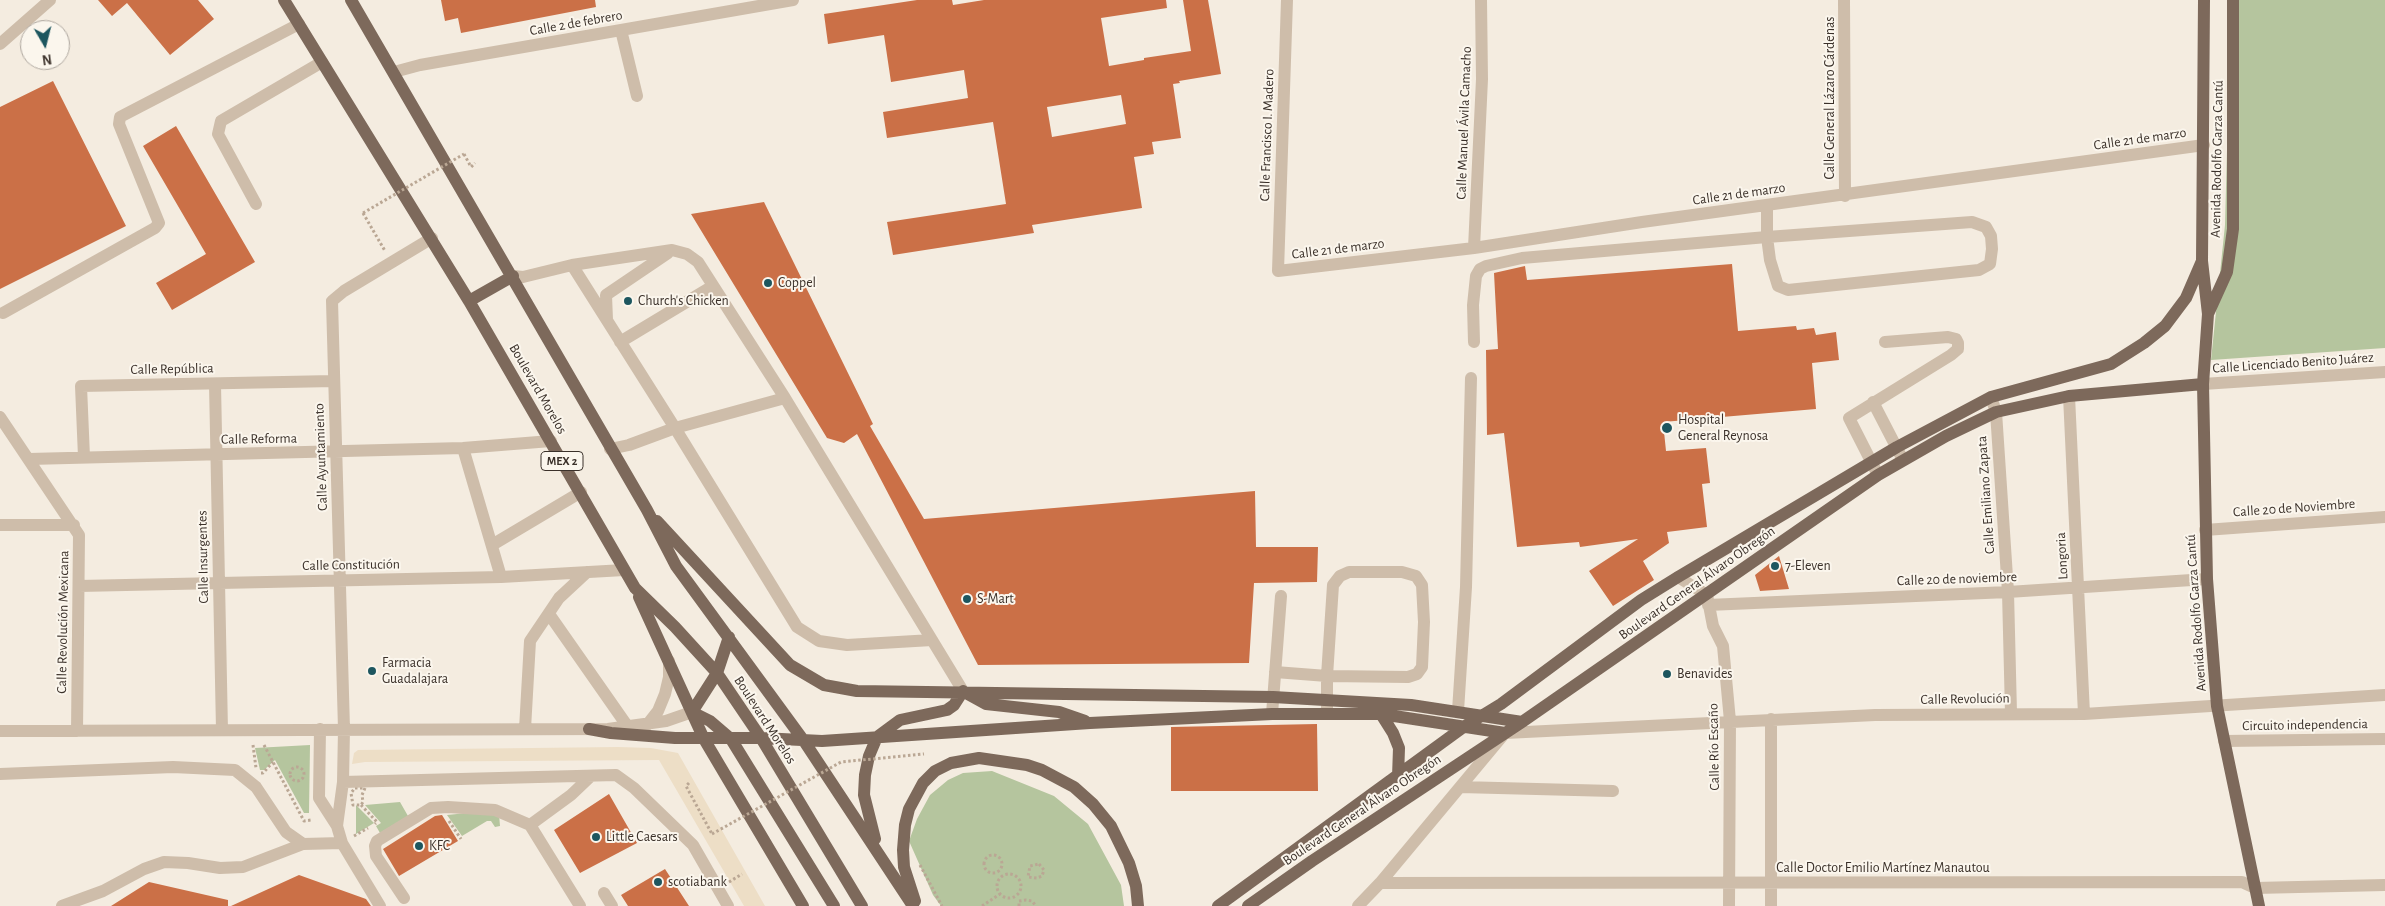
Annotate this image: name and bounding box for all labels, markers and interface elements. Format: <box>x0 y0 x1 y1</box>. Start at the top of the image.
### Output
street label: Calle 2 de febrero <box>528 7 624 39</box>
street label: Calle General Lázaro Cárdenas <box>1822 16 1838 180</box>
north arrow <box>20 20 70 70</box>
street label: Calle Manuel Ávila Camacho <box>1453 46 1475 200</box>
text: N <box>41 51 53 66</box>
street label: Calle Francisco I. Madero <box>1256 68 1278 202</box>
street label: Avenida Rodolfo Garza Cantú <box>2207 80 2227 238</box>
street label: Calle 21 de marzo <box>2093 124 2187 154</box>
street label: Calle 21 de marzo <box>1692 179 1786 209</box>
street label: Calle 21 de marzo <box>1291 235 1385 263</box>
place label: Coppel <box>778 275 816 291</box>
marker: Coppel <box>762 277 774 289</box>
place label: Church's Chicken <box>638 293 729 309</box>
marker: Church's Chicken <box>622 295 634 307</box>
street label: Boulevard Morelos <box>505 341 571 437</box>
street label: Calle Licenciado Benito Juárez <box>2212 349 2374 377</box>
street label: Calle República <box>130 360 214 378</box>
street label: Calle Ayuntamiento <box>311 403 331 511</box>
place label: Hospital General Reynosa <box>1678 412 1768 444</box>
marker: Hospital General Reynosa <box>1660 421 1674 435</box>
street label: Calle Reforma <box>221 430 297 448</box>
street label: Calle Emiliano Zapata <box>1973 435 1999 555</box>
road number: MEX 2 <box>541 452 583 471</box>
street label: Calle 20 de Noviembre <box>2232 495 2356 521</box>
street label: Calle Insurgentes <box>194 510 212 604</box>
street label: Boulevard General Álvaro Obregón <box>1616 522 1778 644</box>
street label: Longoria <box>2052 532 2072 580</box>
street label: Avenida Rodolfo Garza Cantú <box>2182 534 2210 692</box>
street label: Calle Revolución Mexicana <box>53 550 73 694</box>
street label: Calle Constitución <box>302 556 400 574</box>
place label: 7-Eleven <box>1785 558 1831 574</box>
marker: 7-Eleven <box>1769 560 1781 572</box>
street label: Calle 20 de noviembre <box>1897 569 2017 589</box>
place label: S-Mart <box>977 591 1014 607</box>
marker: S-Mart <box>961 593 973 605</box>
place label: Farmacia Guadalajara <box>382 655 448 688</box>
marker: Farmacia Guadalajara <box>366 665 378 677</box>
place label: Benavides <box>1677 666 1733 682</box>
marker: Benavides <box>1661 668 1673 680</box>
street label: Boulevard Morelos <box>730 673 800 767</box>
street label: Calle Revolución <box>1920 690 2010 708</box>
street label: Calle Río Escaño <box>1705 703 1723 791</box>
street label: Circuito independencia <box>2242 716 2368 734</box>
street label: Boulevard General Álvaro Obregón <box>1280 751 1444 869</box>
place label: Little Caesars <box>606 829 678 845</box>
marker: Little Caesars <box>590 831 602 843</box>
place label: KFC <box>429 838 450 854</box>
marker: KFC <box>413 840 425 852</box>
street label: Calle Doctor Emilio Martínez Manautou <box>1776 860 1990 876</box>
place label: scotiabank <box>668 874 727 890</box>
marker: scotiabank <box>652 876 664 888</box>

